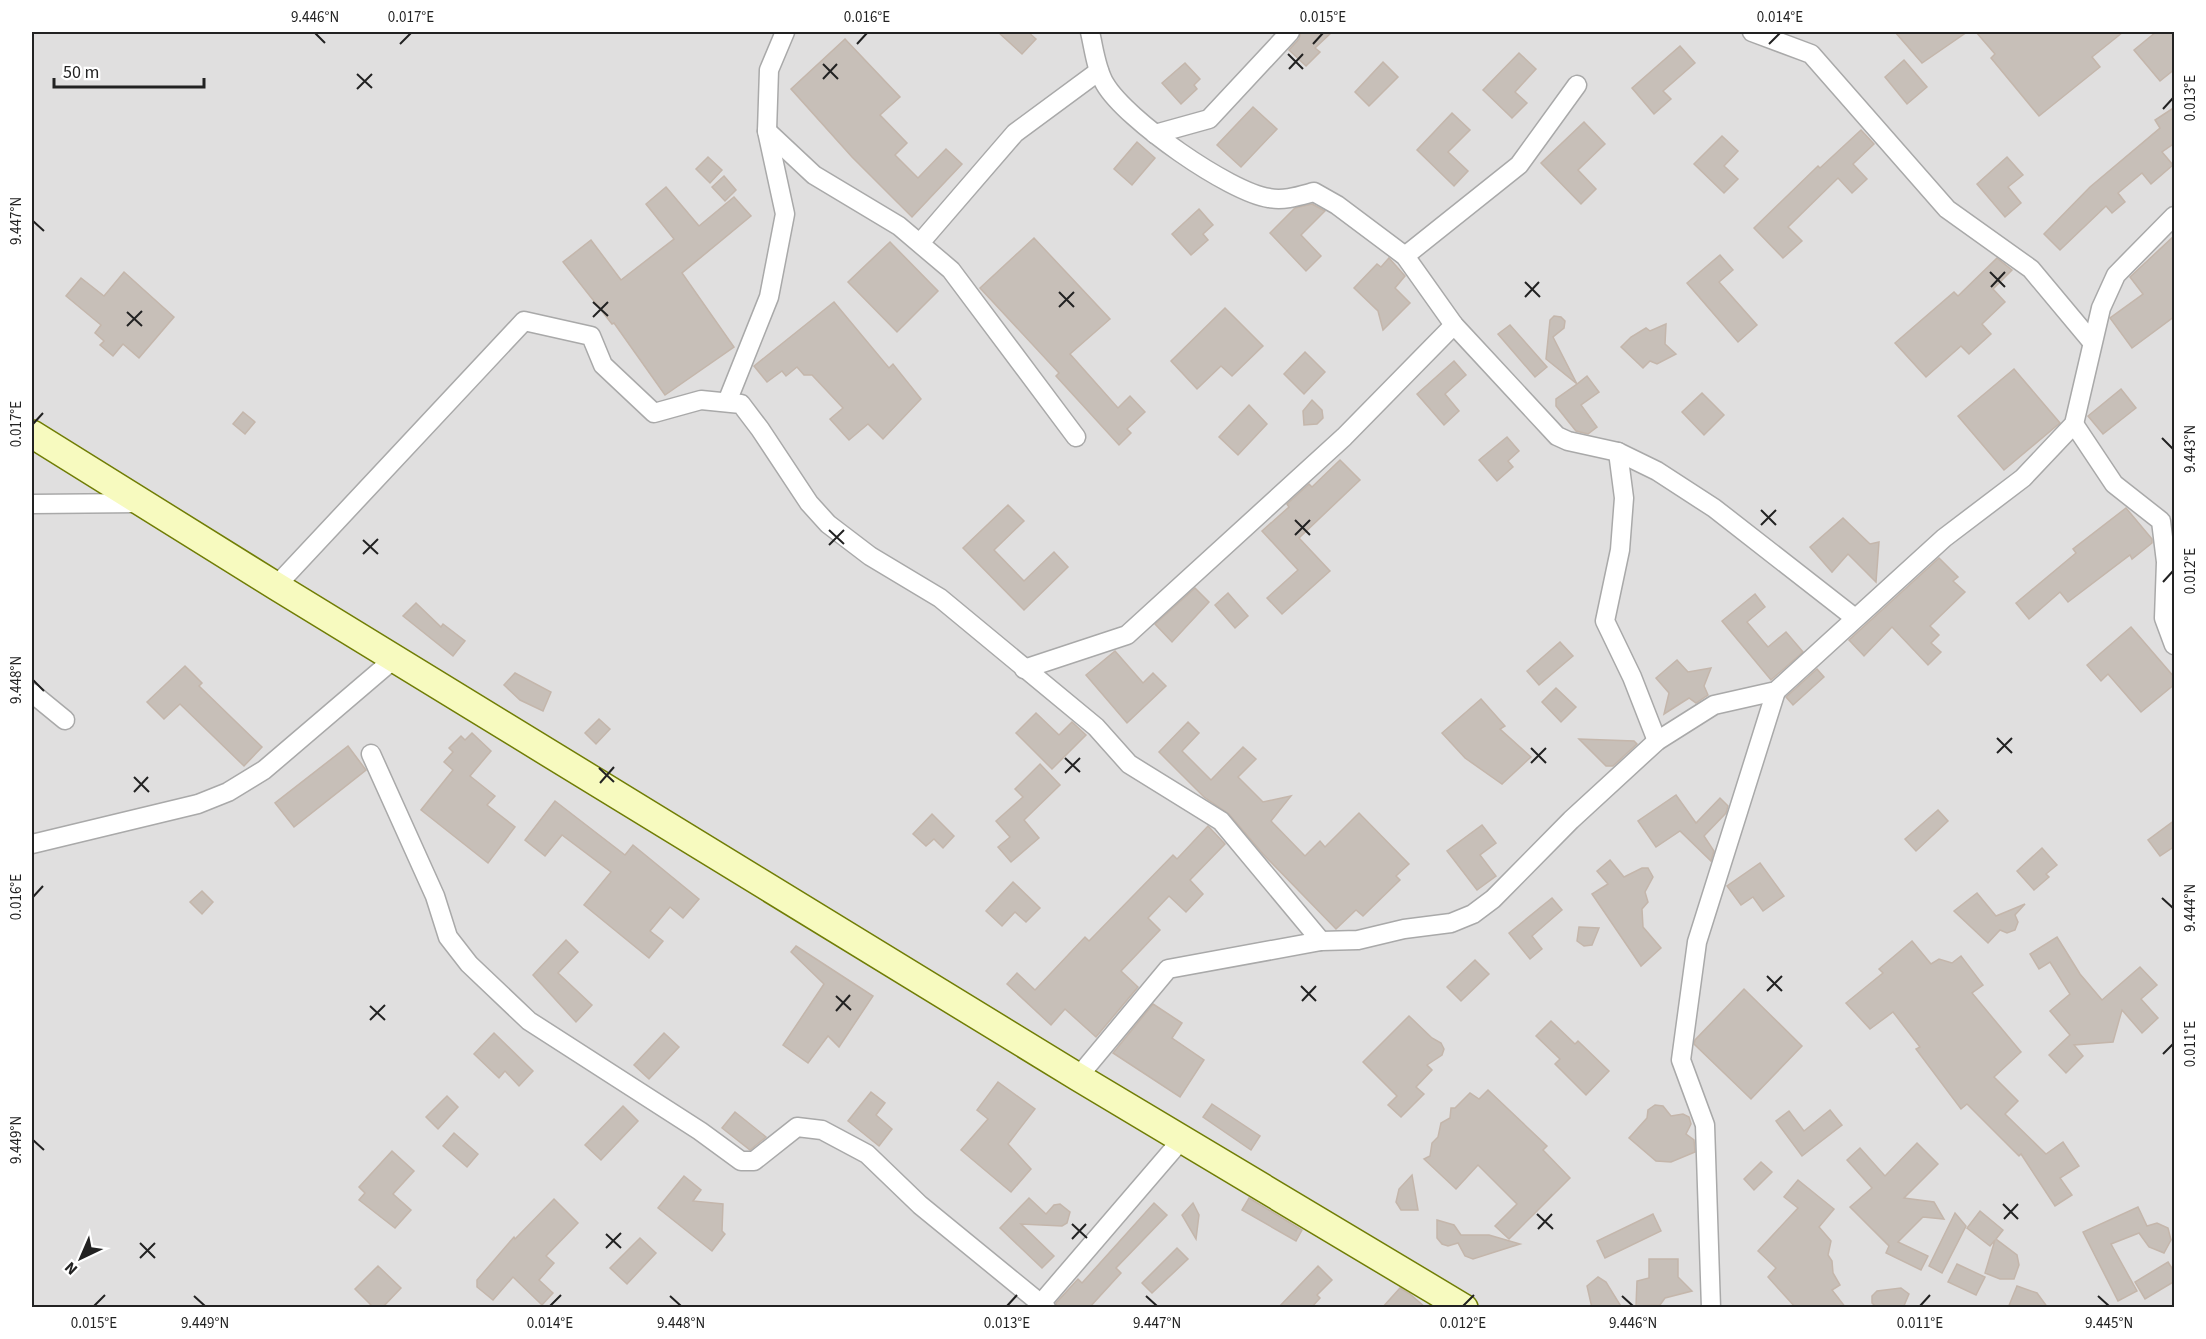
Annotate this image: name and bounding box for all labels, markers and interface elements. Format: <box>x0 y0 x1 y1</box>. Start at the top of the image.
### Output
text: 9.446°N <box>291 7 339 28</box>
text: 0.017°E <box>388 7 434 28</box>
text: 0.016°E <box>844 7 890 28</box>
text: 0.015°E <box>1300 7 1346 28</box>
text: 0.014°E <box>1757 7 1803 28</box>
scale bar <box>54 51 204 89</box>
text: 50 m <box>63 60 99 85</box>
text: 0.013°E <box>2180 75 2201 121</box>
text: 9.447°N <box>6 197 27 245</box>
text: 0.017°E <box>6 401 27 447</box>
text: 9.443°N <box>2180 425 2201 473</box>
text: 0.012°E <box>2180 548 2201 594</box>
text: 9.448°N <box>6 656 27 704</box>
text: 0.016°E <box>6 874 27 920</box>
text: 9.444°N <box>2180 884 2201 932</box>
text: 0.011°E <box>2180 1021 2201 1067</box>
text: 9.449°N <box>6 1116 27 1164</box>
north arrow <box>51 1228 111 1288</box>
text: N <box>60 1256 83 1280</box>
text: 0.015°E <box>71 1313 117 1334</box>
text: 9.449°N <box>181 1313 229 1334</box>
text: 0.014°E <box>527 1313 573 1334</box>
text: 9.448°N <box>657 1313 705 1334</box>
text: 0.013°E <box>984 1313 1030 1334</box>
text: 9.447°N <box>1133 1313 1181 1334</box>
text: 0.012°E <box>1440 1313 1486 1334</box>
text: 9.446°N <box>1609 1313 1657 1334</box>
text: 0.011°E <box>1897 1313 1943 1334</box>
text: 9.445°N <box>2085 1313 2133 1334</box>

